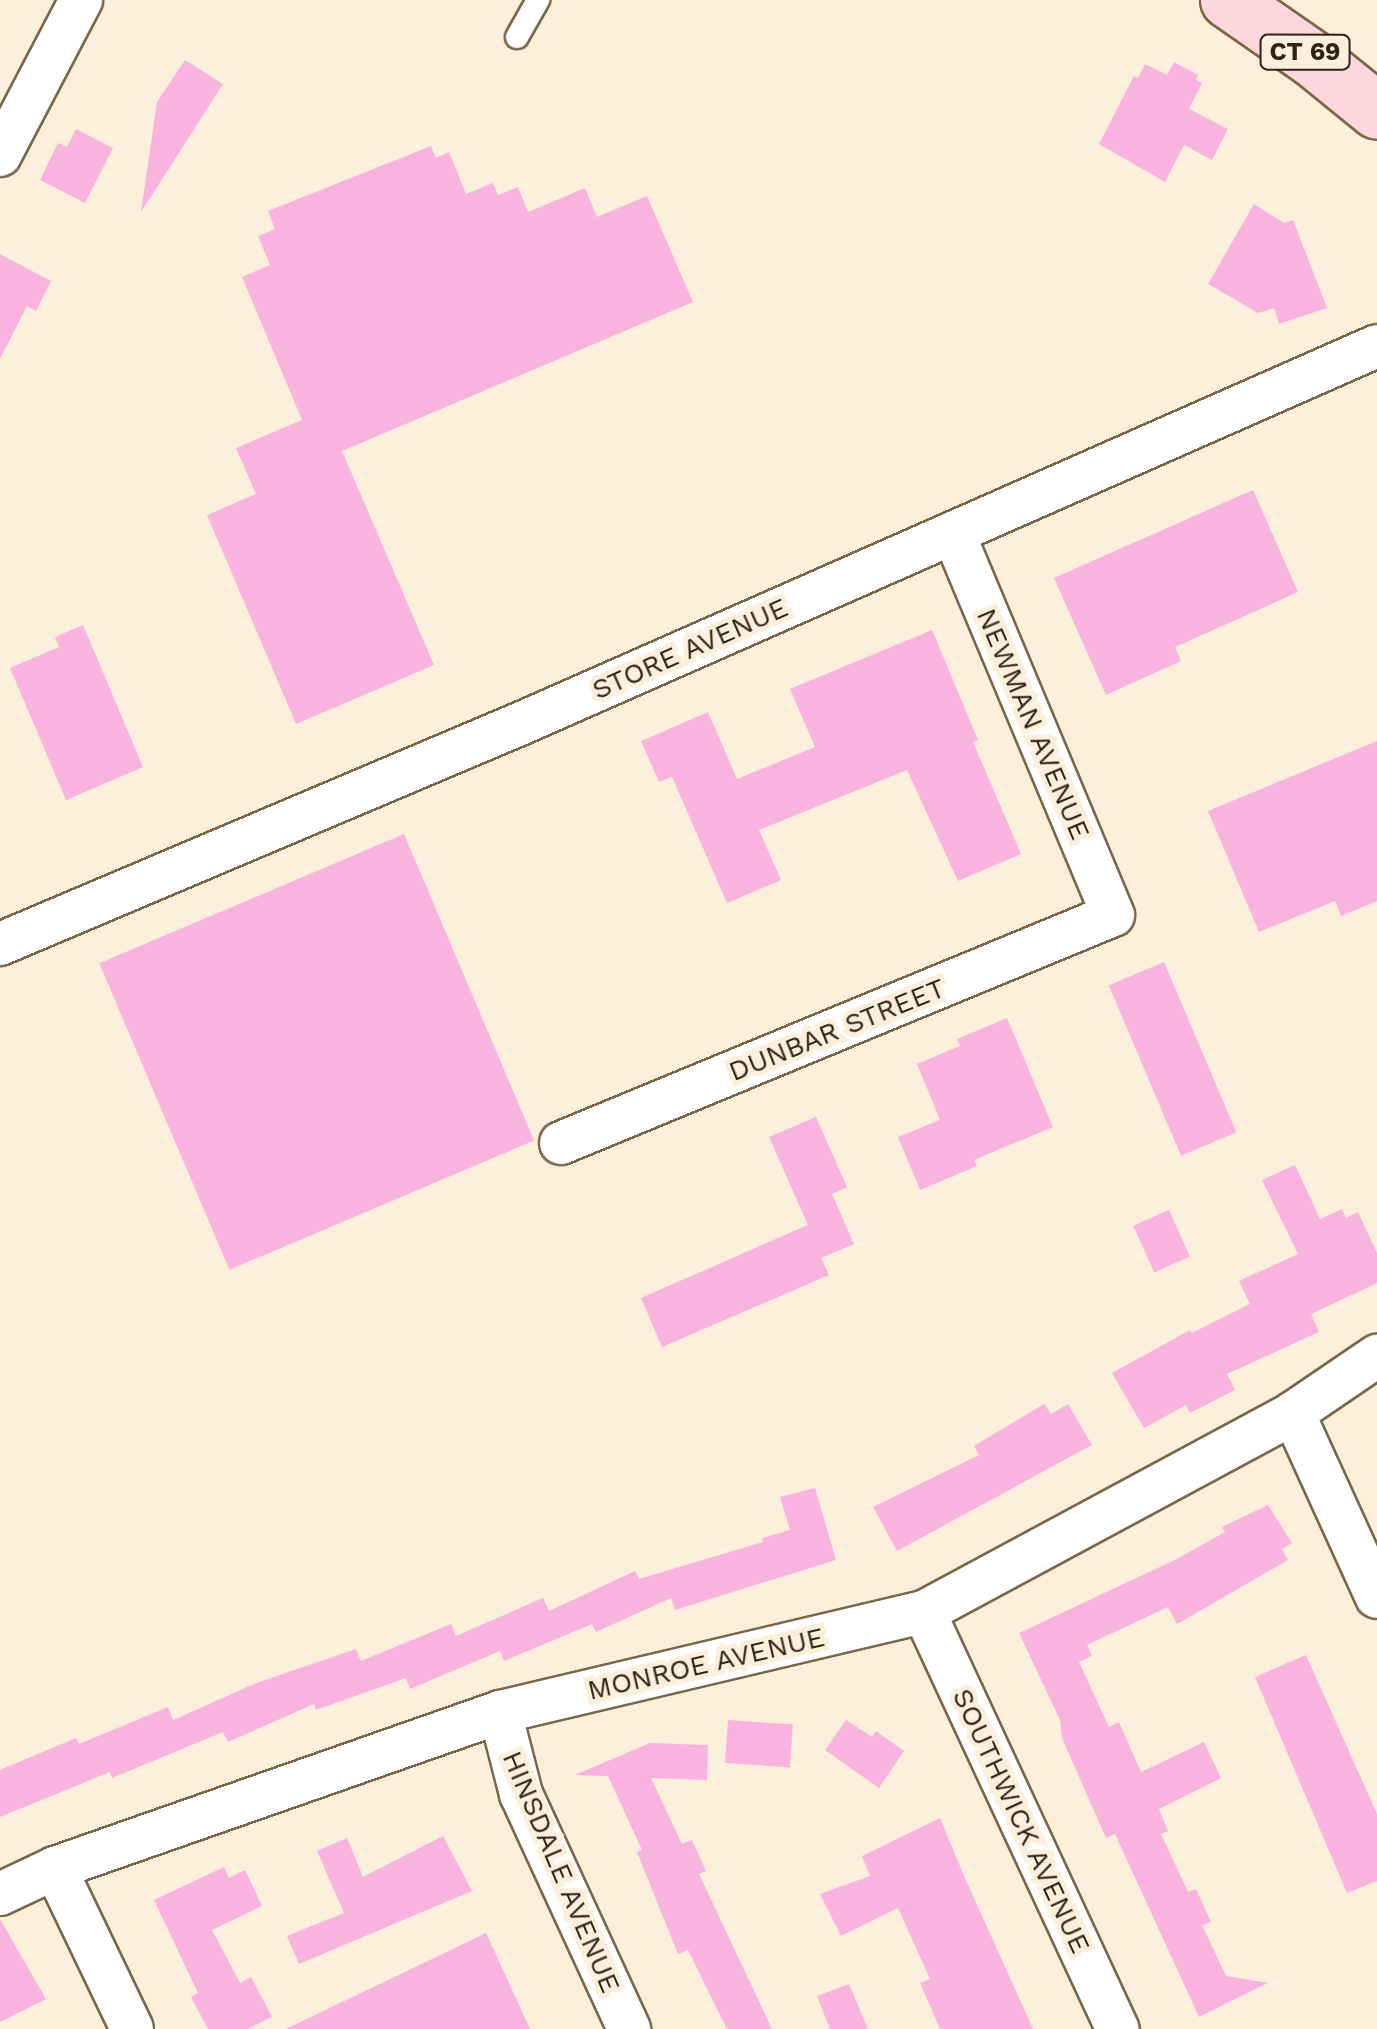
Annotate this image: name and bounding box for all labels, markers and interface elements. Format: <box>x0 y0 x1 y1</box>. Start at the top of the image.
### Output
road number: CT 69 <box>1258 32 1352 72</box>
street label: STORE AVENUE <box>587 591 793 707</box>
street label: NEWMAN AVENUE <box>969 603 1097 845</box>
street label: DUNBAR STREET <box>724 971 950 1089</box>
street label: MONROE AVENUE <box>584 1620 828 1708</box>
street label: SOUTHWICK AVENUE <box>945 1683 1097 1959</box>
street label: HINSDALE AVENUE <box>495 1745 627 1999</box>

